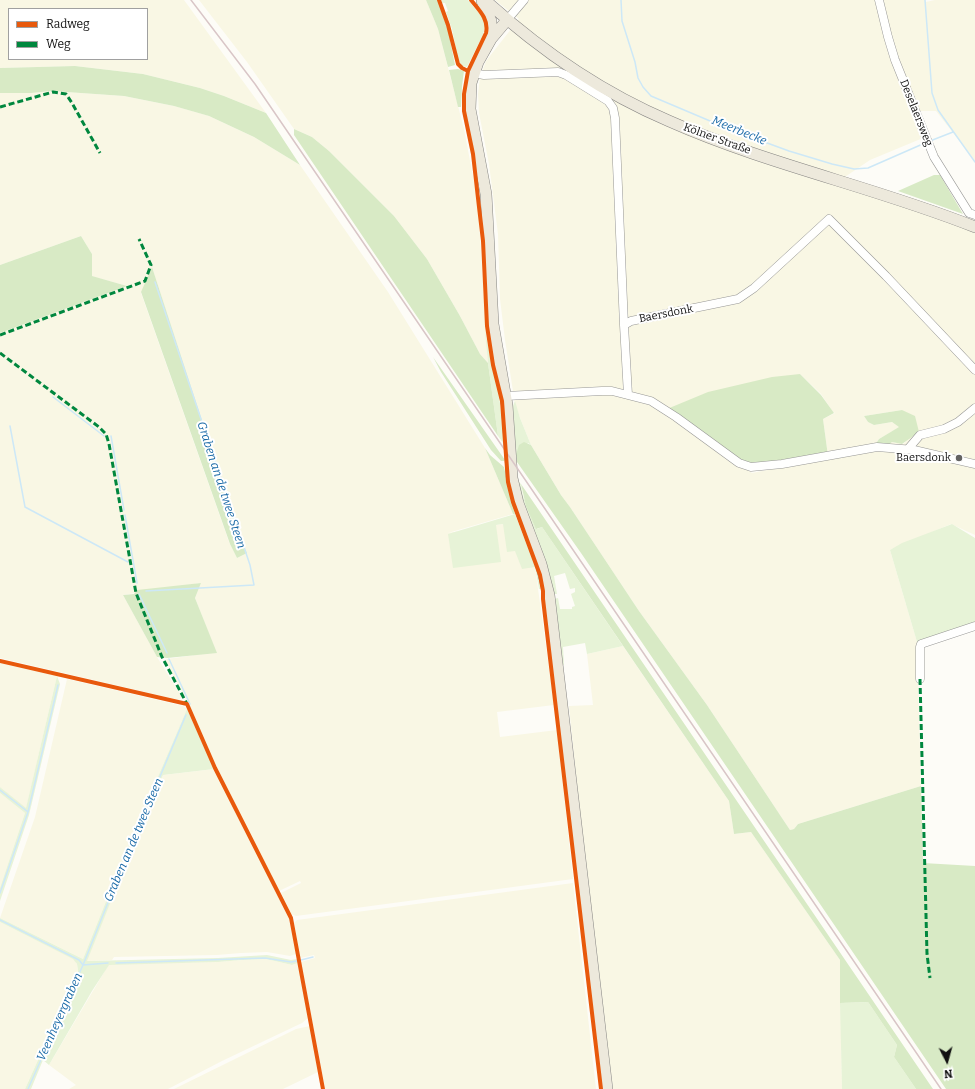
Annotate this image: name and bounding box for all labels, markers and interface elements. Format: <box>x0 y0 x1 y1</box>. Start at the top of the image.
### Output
legend <box>8 8 148 60</box>
text: Radweg <box>46 17 90 31</box>
text: Weg <box>46 37 71 51</box>
street label: Deselaersweg <box>897 78 935 148</box>
water label: Meerbecke <box>710 114 768 148</box>
street label: Kölner Straße <box>681 121 753 157</box>
street label: Baersdonk <box>638 302 694 326</box>
water label: Graben an de twee Steen <box>194 420 248 550</box>
place label: Baersdonk <box>896 451 951 465</box>
marker: Baersdonk <box>954 453 964 463</box>
water label: Graben an de twee Steen <box>101 776 167 904</box>
water label: Veenheyergraben <box>34 971 86 1063</box>
north arrow <box>927 1041 967 1081</box>
text: N <box>943 1067 953 1080</box>

